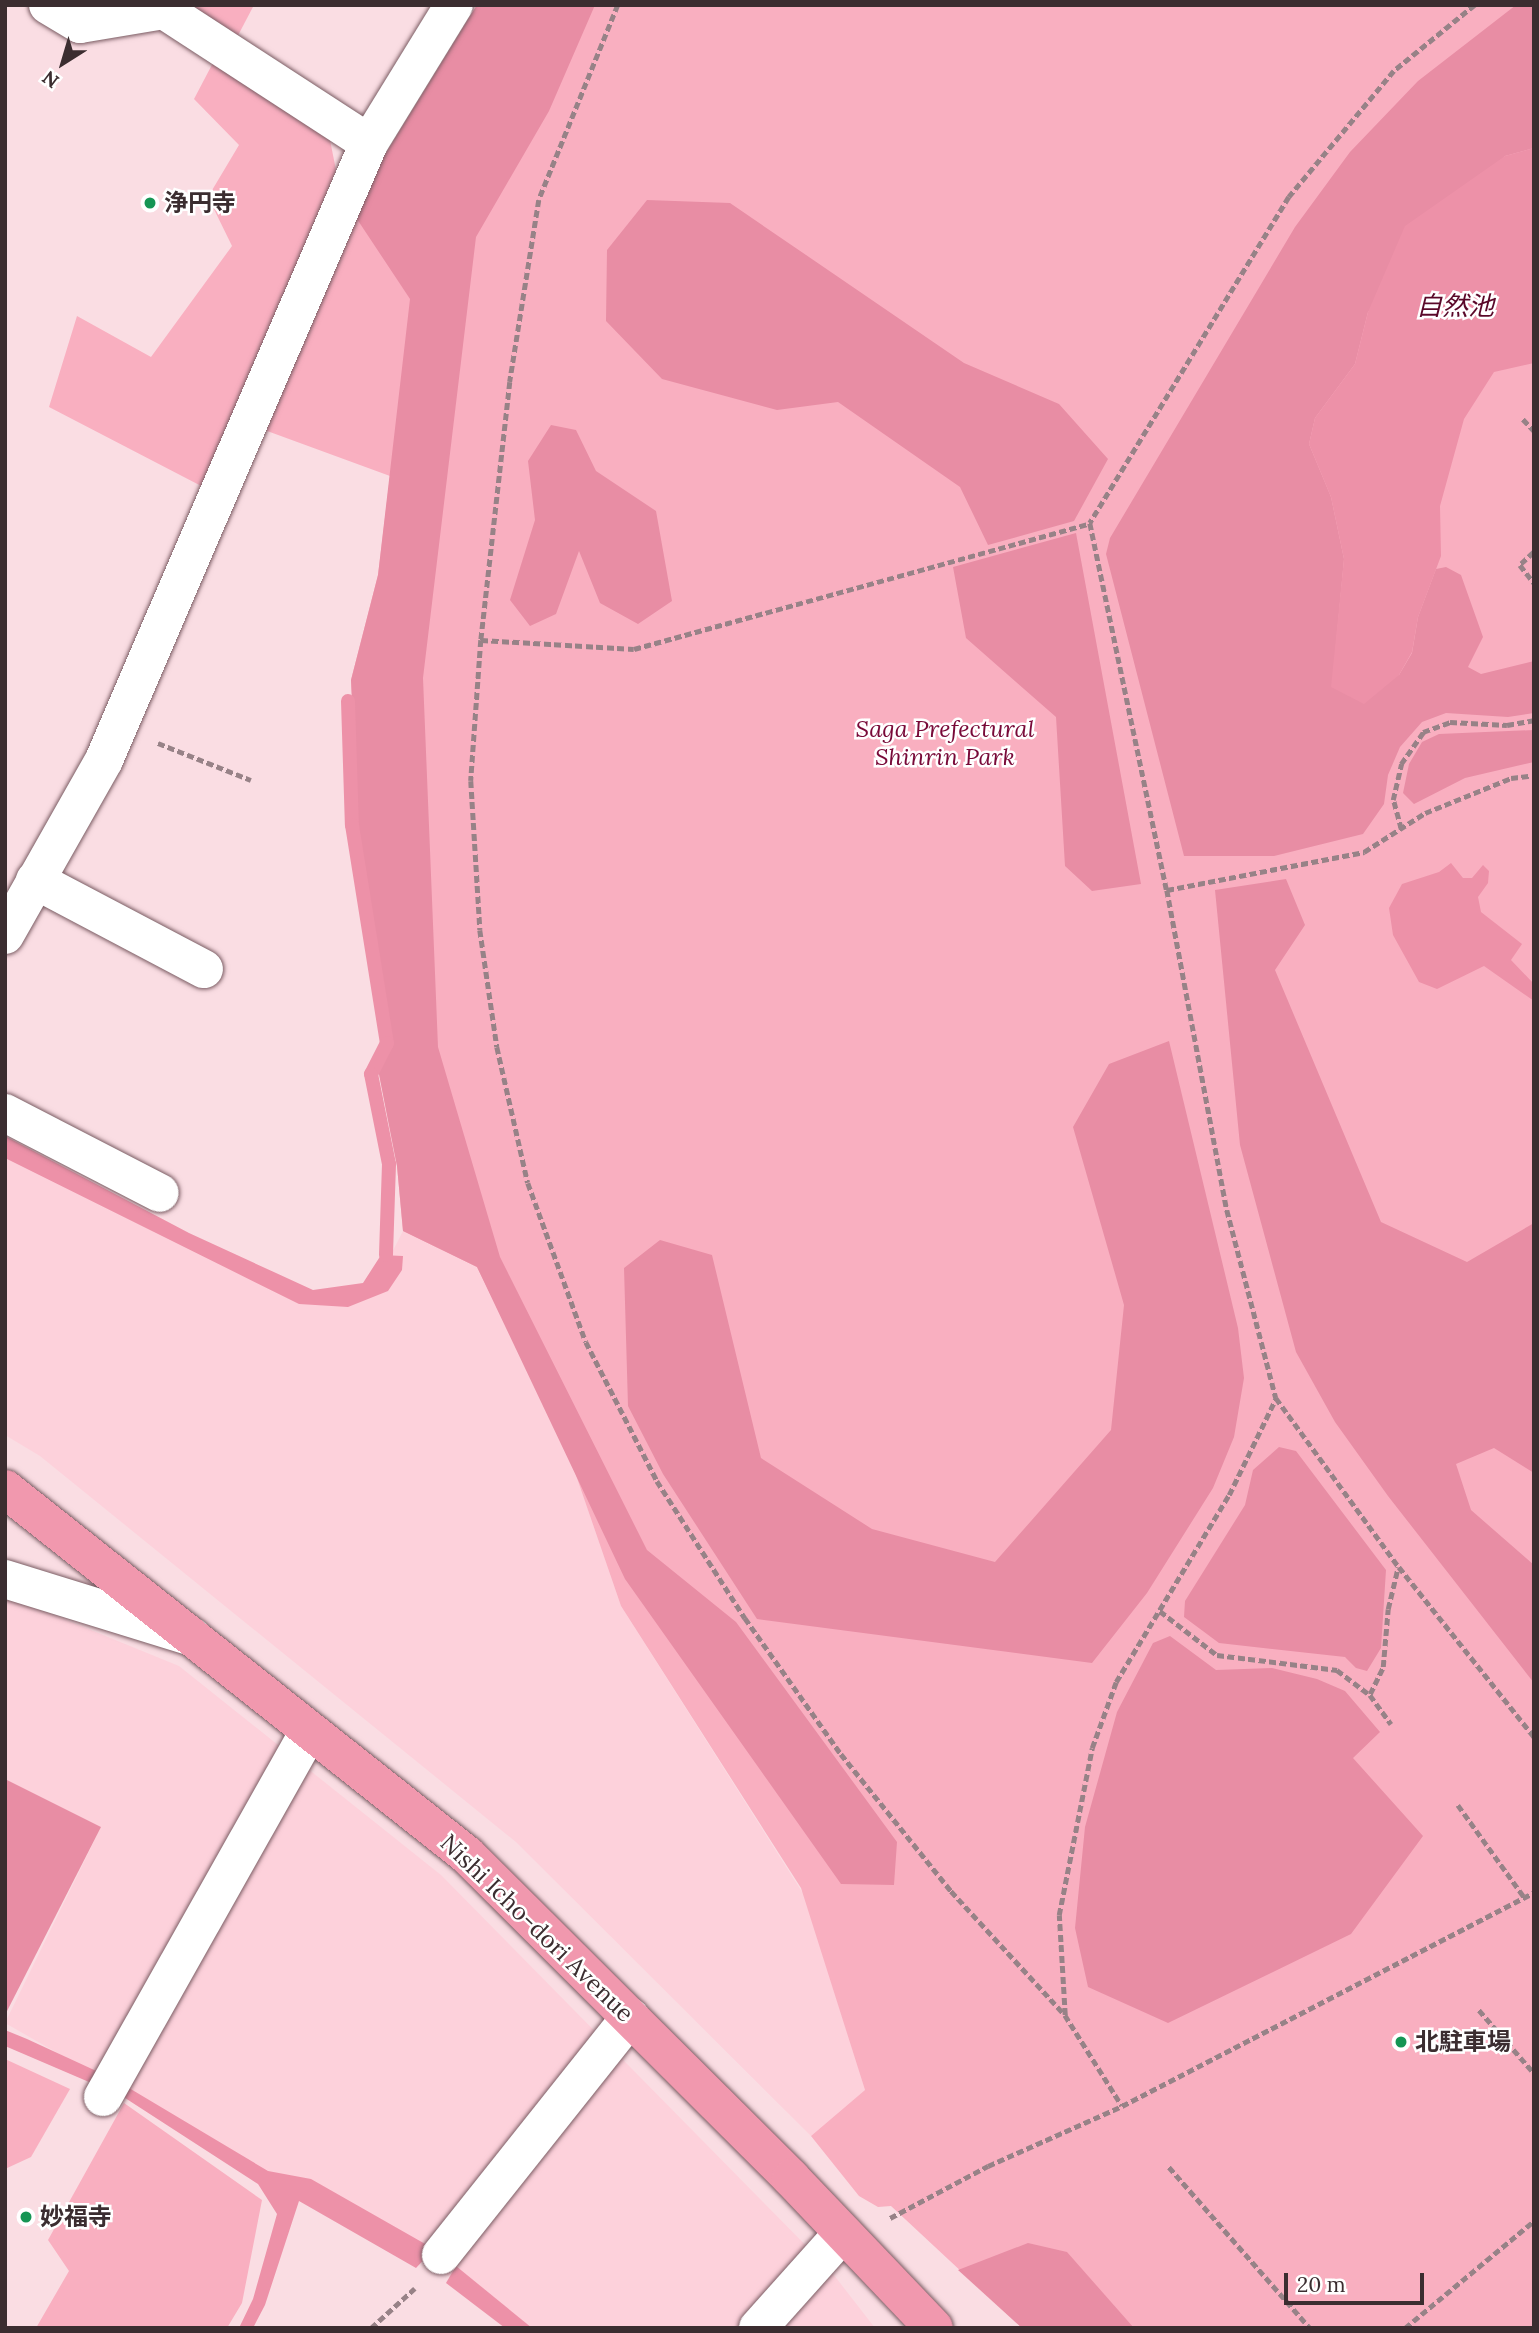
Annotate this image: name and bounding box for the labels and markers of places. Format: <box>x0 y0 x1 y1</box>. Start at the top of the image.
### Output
place label: 浄円寺 <box>164 189 236 217</box>
marker: 浄円寺 <box>142 195 158 211</box>
place label: 北駐車場 <box>1415 2028 1511 2056</box>
marker: 北駐車場 <box>1393 2034 1409 2050</box>
place label: 妙福寺 <box>40 2203 112 2231</box>
marker: 妙福寺 <box>18 2209 34 2225</box>

